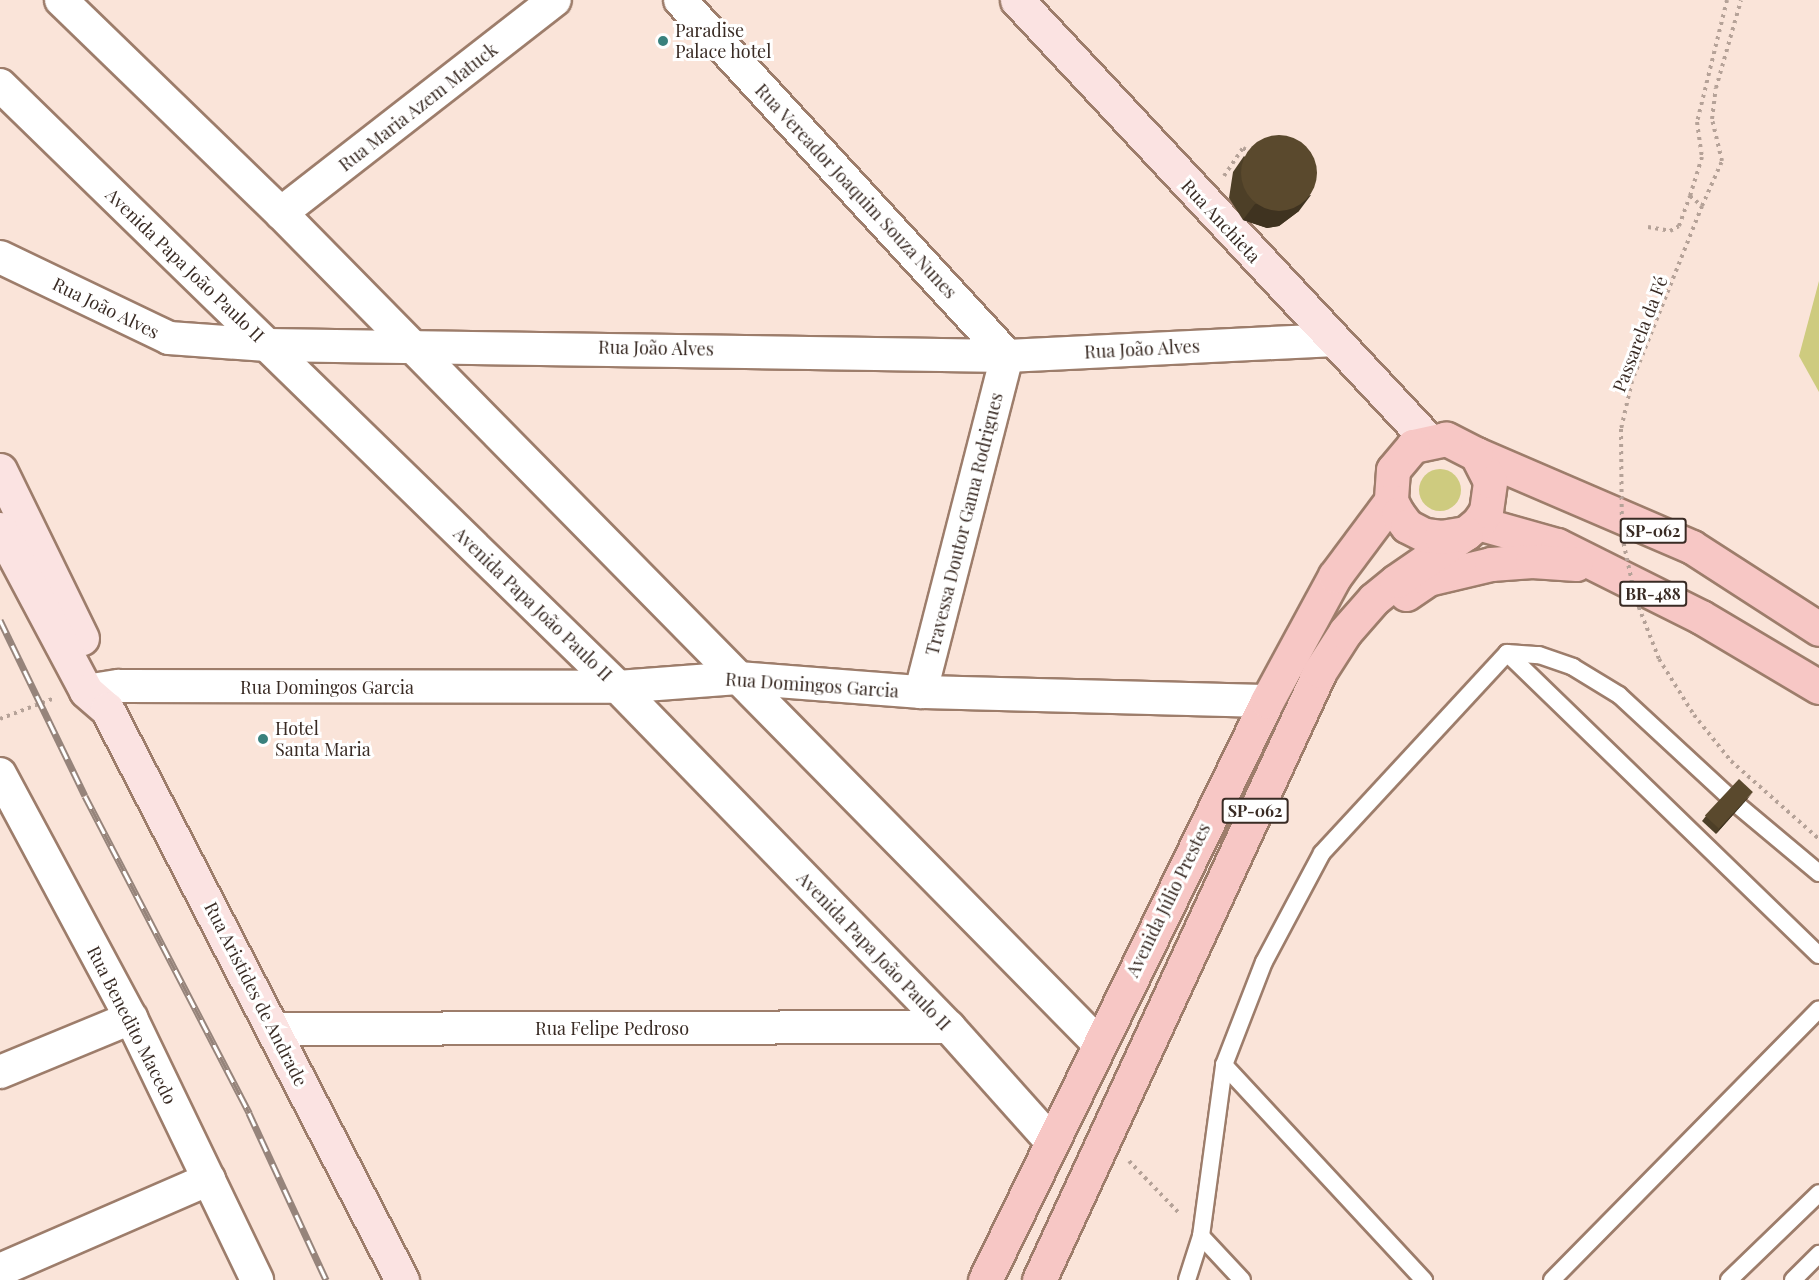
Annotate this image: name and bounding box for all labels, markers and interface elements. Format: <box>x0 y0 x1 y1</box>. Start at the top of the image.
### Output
place label: Paradise Palace hotel <box>675 20 772 63</box>
marker: Paradise Palace hotel <box>656 34 670 48</box>
street label: Rua Maria Azem Matuck <box>334 38 502 176</box>
street label: Rua Vereador Joaquim Souza Nunes <box>750 79 962 303</box>
street label: Rua Anchieta <box>1177 175 1265 267</box>
street label: Avenida Papa João Paulo II <box>101 183 269 347</box>
street label: Rua João Alves <box>49 273 163 343</box>
street label: Passarela da Fé <box>1608 273 1672 395</box>
street label: Rua João Alves <box>1083 335 1201 363</box>
street label: Rua João Alves <box>598 336 714 360</box>
street label: Travessa Doutor Gama Rodrigues <box>921 390 1007 658</box>
road number: SP-062 <box>1618 518 1688 544</box>
street label: Avenida Papa João Paulo II <box>449 522 617 686</box>
road number: BR-488 <box>1618 581 1688 607</box>
street label: Rua Domingos Garcia <box>724 668 900 702</box>
street label: Rua Domingos Garcia <box>240 676 414 698</box>
place label: Hotel Santa Maria <box>275 718 371 760</box>
marker: Hotel Santa Maria <box>256 732 270 746</box>
road number: SP-062 <box>1220 798 1290 824</box>
street label: Avenida Júlio Prestes <box>1121 819 1215 981</box>
street label: Avenida Papa João Paulo II <box>792 867 956 1035</box>
street label: Rua Aristides de Andrade <box>200 898 312 1090</box>
street label: Rua Benedito Macedo <box>83 942 181 1108</box>
street label: Rua Felipe Pedroso <box>535 1017 689 1039</box>

